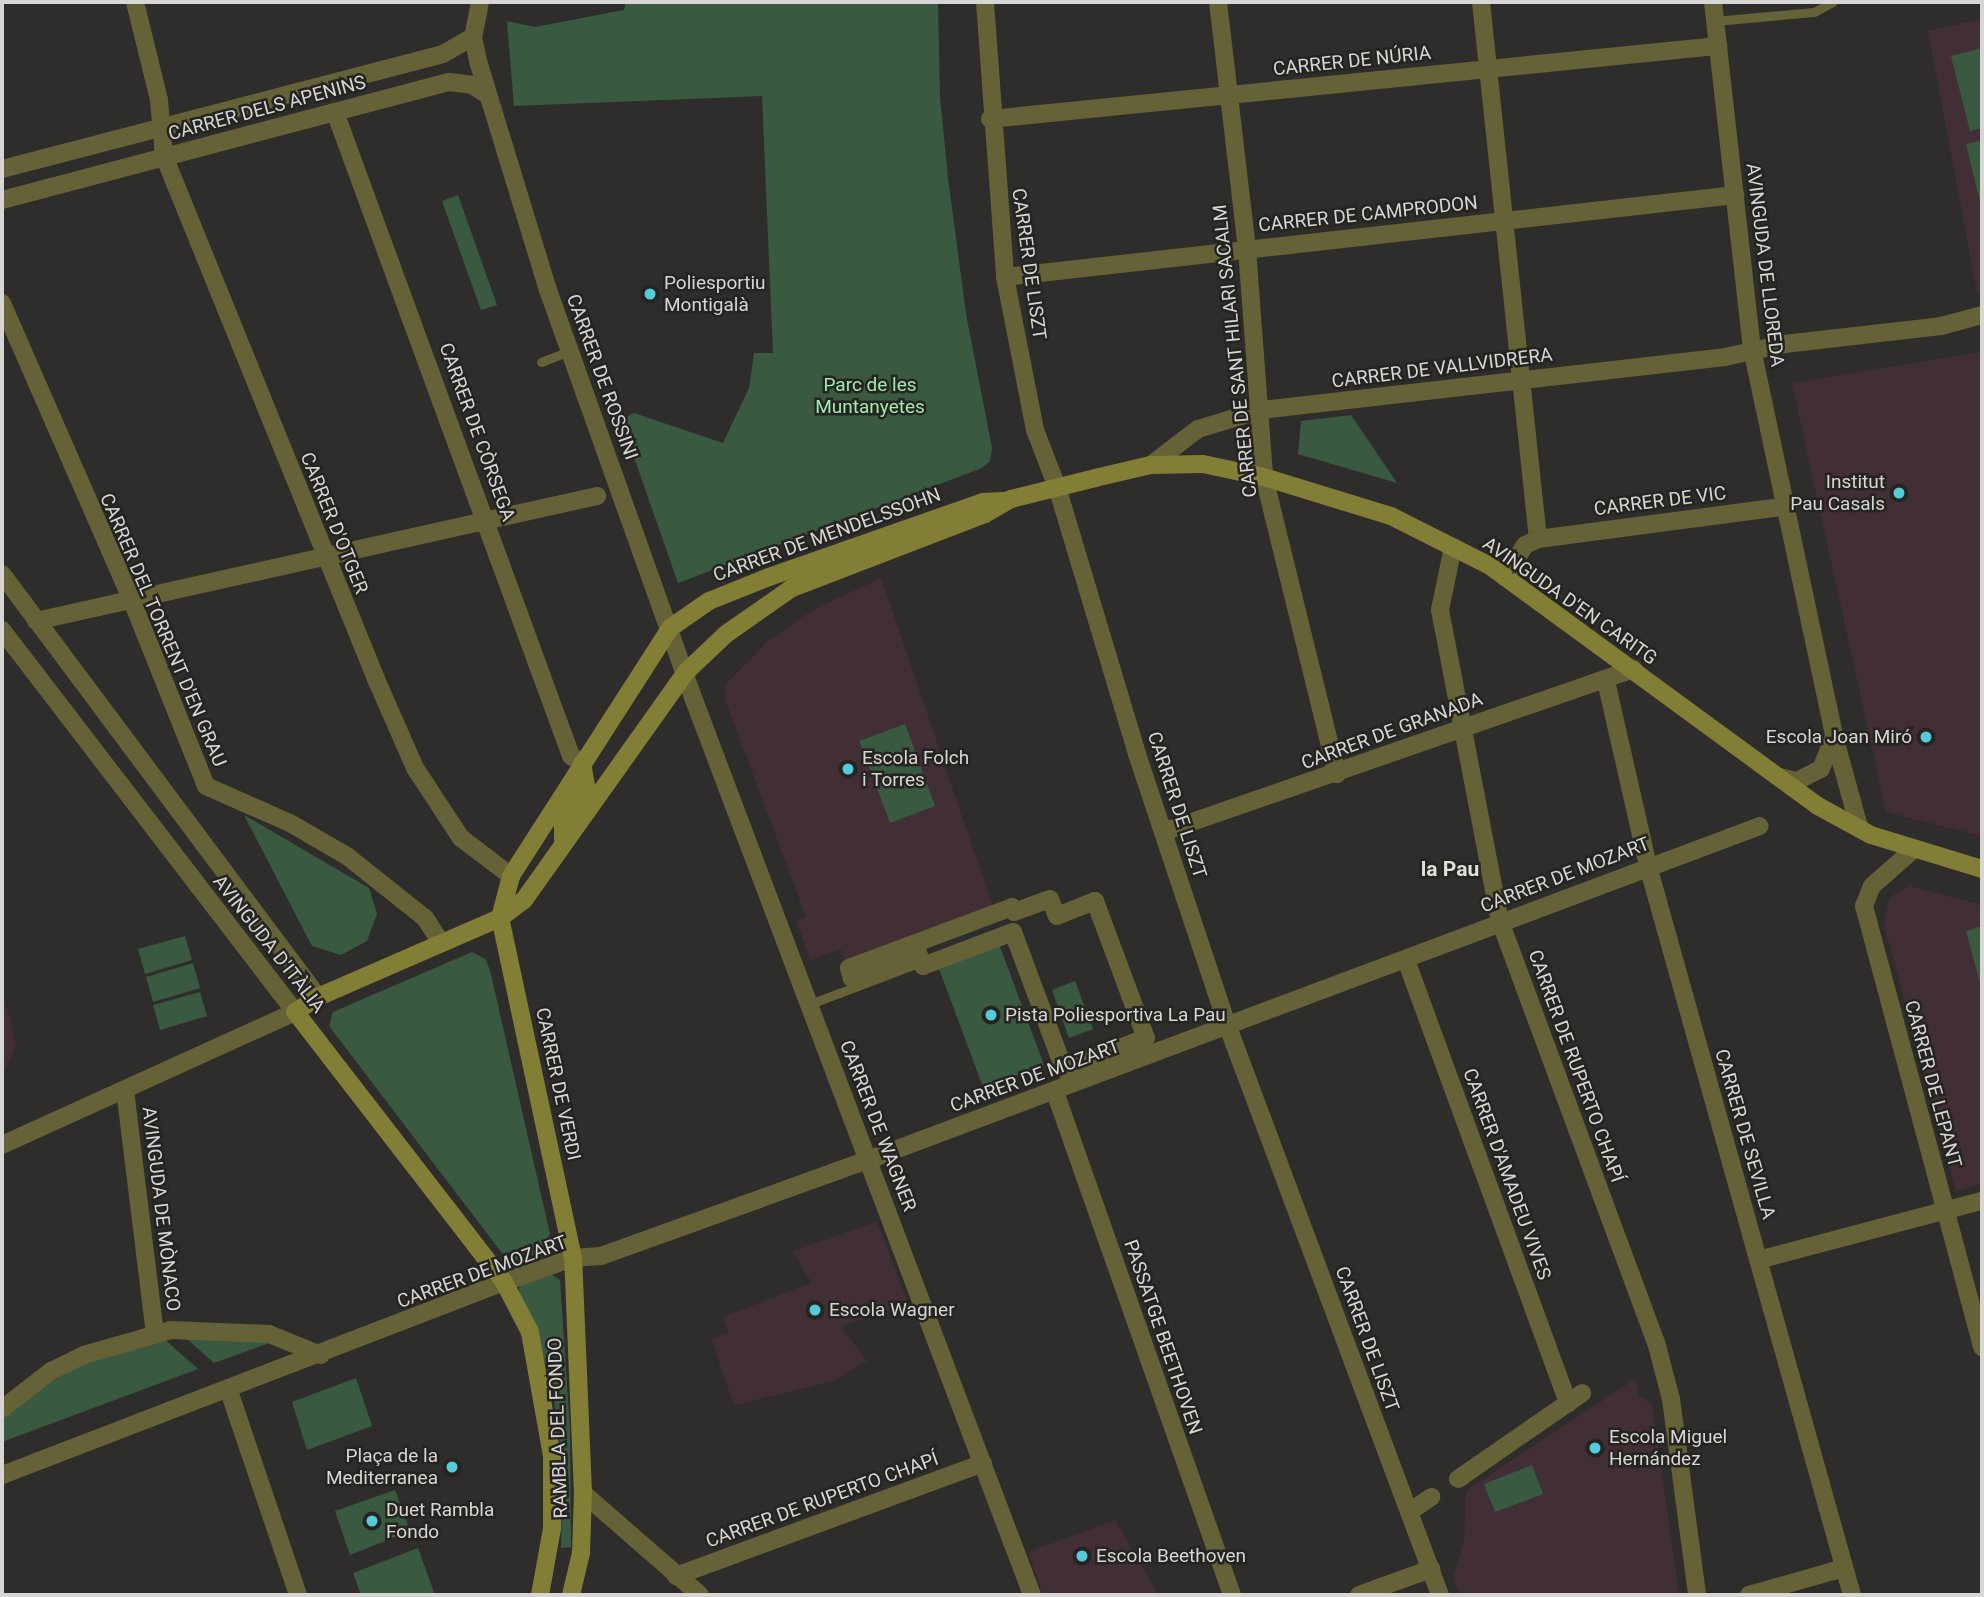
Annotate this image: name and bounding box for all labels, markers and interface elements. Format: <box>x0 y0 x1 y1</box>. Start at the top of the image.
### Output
street label: CARRER DE NÚRIA <box>1272 41 1432 81</box>
street label: CARRER DELS APENINS <box>166 71 368 145</box>
street label: AVINGUDA DE LLOREDA <box>1741 162 1789 368</box>
street label: CARRER DE LISZT <box>1007 187 1051 341</box>
street label: CARRER DE CAMPRODON <box>1257 191 1479 237</box>
street label: CARRER DE SANT HILARI SACALM <box>1208 203 1262 499</box>
place label: Poliesportiu Montigalà <box>664 272 766 316</box>
marker: Poliesportiu Montigalà <box>642 286 658 302</box>
street label: CARRER DE ROSSINI <box>561 291 643 463</box>
street label: CARRER DE CÒRSEGA <box>434 340 520 524</box>
street label: CARRER DE VALLVIDRERA <box>1330 343 1554 393</box>
park label: Parc de les Muntanyetes <box>815 374 925 418</box>
street label: CARRER D'OTGER <box>295 449 373 597</box>
place label: Institut Pau Casals <box>1790 471 1885 515</box>
street label: CARRER DE VIC <box>1593 482 1727 520</box>
street label: CARRER DE MENDELSSOHN <box>710 483 944 587</box>
marker: Institut Pau Casals <box>1891 485 1907 501</box>
street label: CARRER DEL TORRENT D'EN GRAU <box>95 490 231 770</box>
street label: AVINGUDA D'EN CARITG <box>1479 532 1661 670</box>
street label: CARRER DE GRANADA <box>1298 688 1486 774</box>
place label: Escola Joan Miró <box>1766 726 1912 748</box>
street label: CARRER DE LISZT <box>1143 729 1211 881</box>
marker: Escola Joan Miró <box>1918 729 1934 745</box>
place label: Escola Folch i Torres <box>862 747 969 791</box>
marker: Escola Folch i Torres <box>840 761 856 777</box>
street label: CARRER DE MOZART <box>1477 832 1653 918</box>
district label: la Pau <box>1421 856 1479 882</box>
street label: AVINGUDA D'ITÀLIA <box>208 871 330 1017</box>
street label: CARRER DE RUPERTO CHAPÍ <box>1523 947 1629 1185</box>
street label: CARRER DE LEPANT <box>1900 998 1966 1170</box>
place label: Pista Poliesportiva La Pau <box>1005 1004 1226 1026</box>
street label: CARRER DE VERDI <box>531 1006 585 1162</box>
marker: Pista Poliesportiva La Pau <box>983 1007 999 1023</box>
street label: CARRER DE MOZART <box>947 1035 1123 1117</box>
street label: CARRER DE WAGNER <box>835 1037 921 1215</box>
street label: CARRER DE SEVILLA <box>1710 1046 1780 1222</box>
street label: CARRER D'AMADEU VIVES <box>1458 1065 1556 1283</box>
street label: AVINGUDA DE MÒNACO <box>137 1105 185 1313</box>
street label: CARRER DE MOZART <box>394 1231 570 1313</box>
street label: PASSATGE BEETHOVEN <box>1119 1237 1207 1437</box>
street label: CARRER DE LISZT <box>1330 1263 1404 1415</box>
place label: Escola Wagner <box>829 1299 955 1321</box>
marker: Escola Wagner <box>807 1302 823 1318</box>
street label: RAMBLA DEL FONDO <box>543 1337 573 1519</box>
place label: Escola Miguel Hernández <box>1609 1426 1727 1470</box>
marker: Escola Miguel Hernández <box>1587 1440 1603 1456</box>
place label: Plaça de la Mediterranea <box>326 1445 438 1489</box>
street label: CARRER DE RUPERTO CHAPÍ <box>703 1447 941 1553</box>
marker: Plaça de la Mediterranea <box>444 1459 460 1475</box>
place label: Duet Rambla Fondo <box>386 1499 494 1543</box>
marker: Duet Rambla Fondo <box>364 1513 380 1529</box>
place label: Escola Beethoven <box>1096 1545 1246 1567</box>
marker: Escola Beethoven <box>1074 1548 1090 1564</box>

